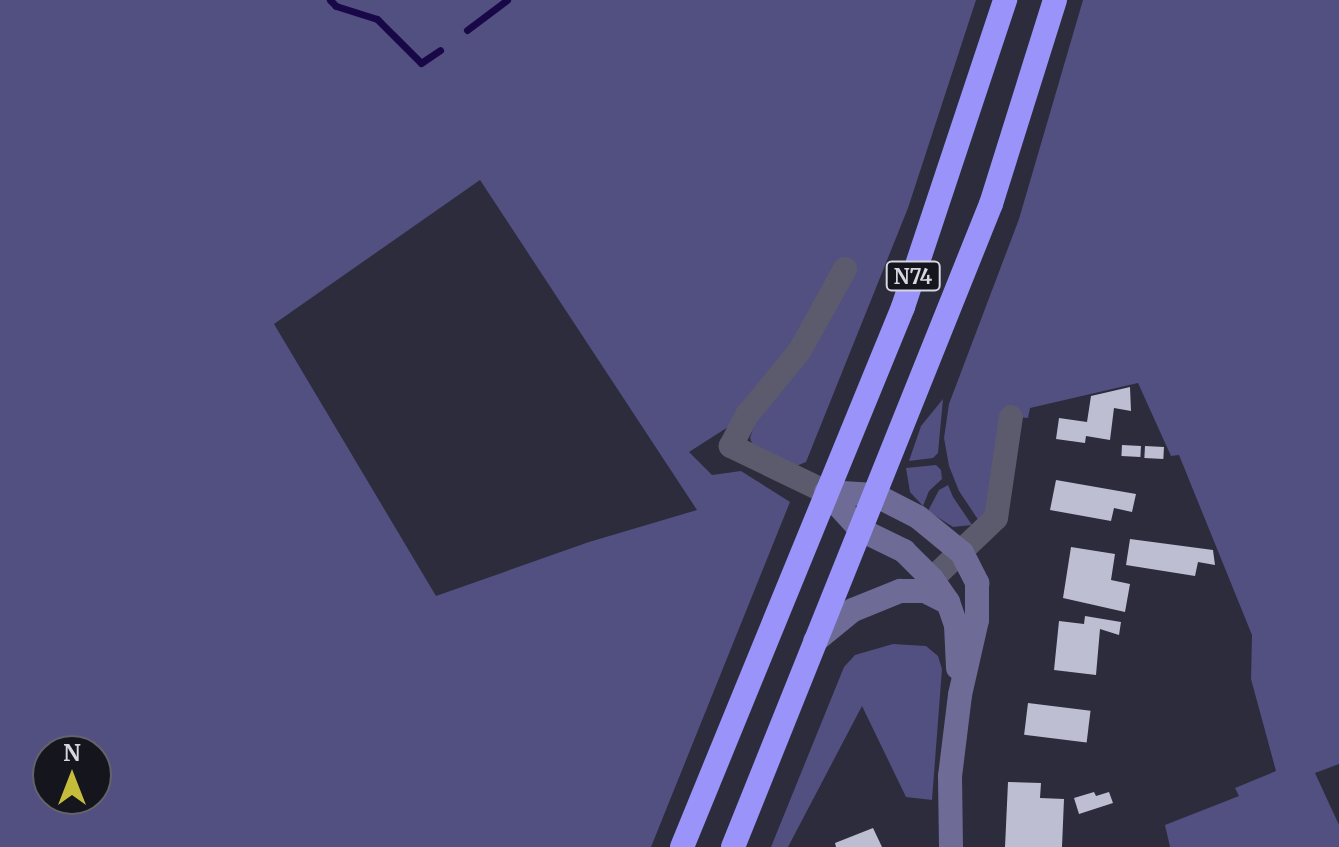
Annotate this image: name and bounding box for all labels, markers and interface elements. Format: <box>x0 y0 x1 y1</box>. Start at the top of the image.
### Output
road number: N74 <box>885 260 941 292</box>
north arrow <box>32 735 112 815</box>
text: N <box>63 739 81 767</box>

